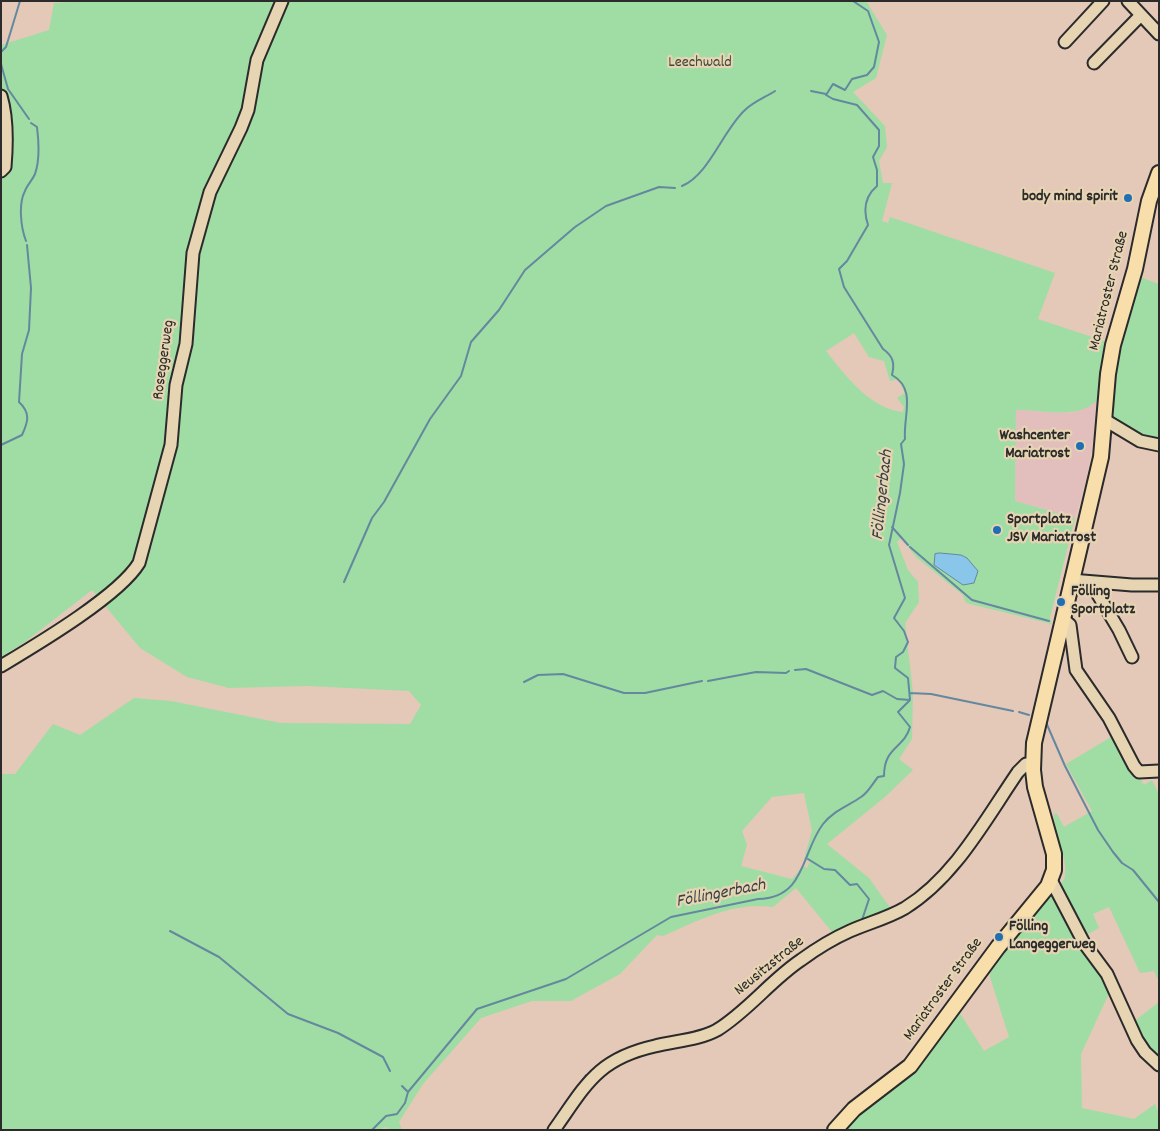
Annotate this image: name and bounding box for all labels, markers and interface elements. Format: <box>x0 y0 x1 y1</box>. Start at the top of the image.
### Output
park label: Leechwald <box>668 54 732 74</box>
place label: body mind spirit <box>1022 188 1118 208</box>
marker: body mind spirit <box>1122 192 1134 204</box>
street label: Mariatroster Straße <box>1086 229 1134 353</box>
street label: Roseggerweg <box>150 319 180 401</box>
place label: Washcenter Mariatrost <box>1000 427 1070 465</box>
marker: Washcenter Mariatrost <box>1074 440 1086 452</box>
water label: Föllingerbach <box>869 449 899 541</box>
place label: Sportplatz JSV Mariatrost <box>1007 511 1096 549</box>
marker: Sportplatz JSV Mariatrost <box>991 524 1003 536</box>
place label: Fölling Sportplatz <box>1071 583 1135 621</box>
marker: Fölling Sportplatz <box>1055 596 1067 608</box>
water label: Föllingerbach <box>675 876 767 914</box>
place label: Fölling Langeggerweg <box>1009 918 1096 956</box>
marker: Fölling Langeggerweg <box>993 931 1005 943</box>
street label: Neusitzstraße <box>731 933 809 1001</box>
street label: Mariatroster Straße <box>900 935 988 1045</box>

